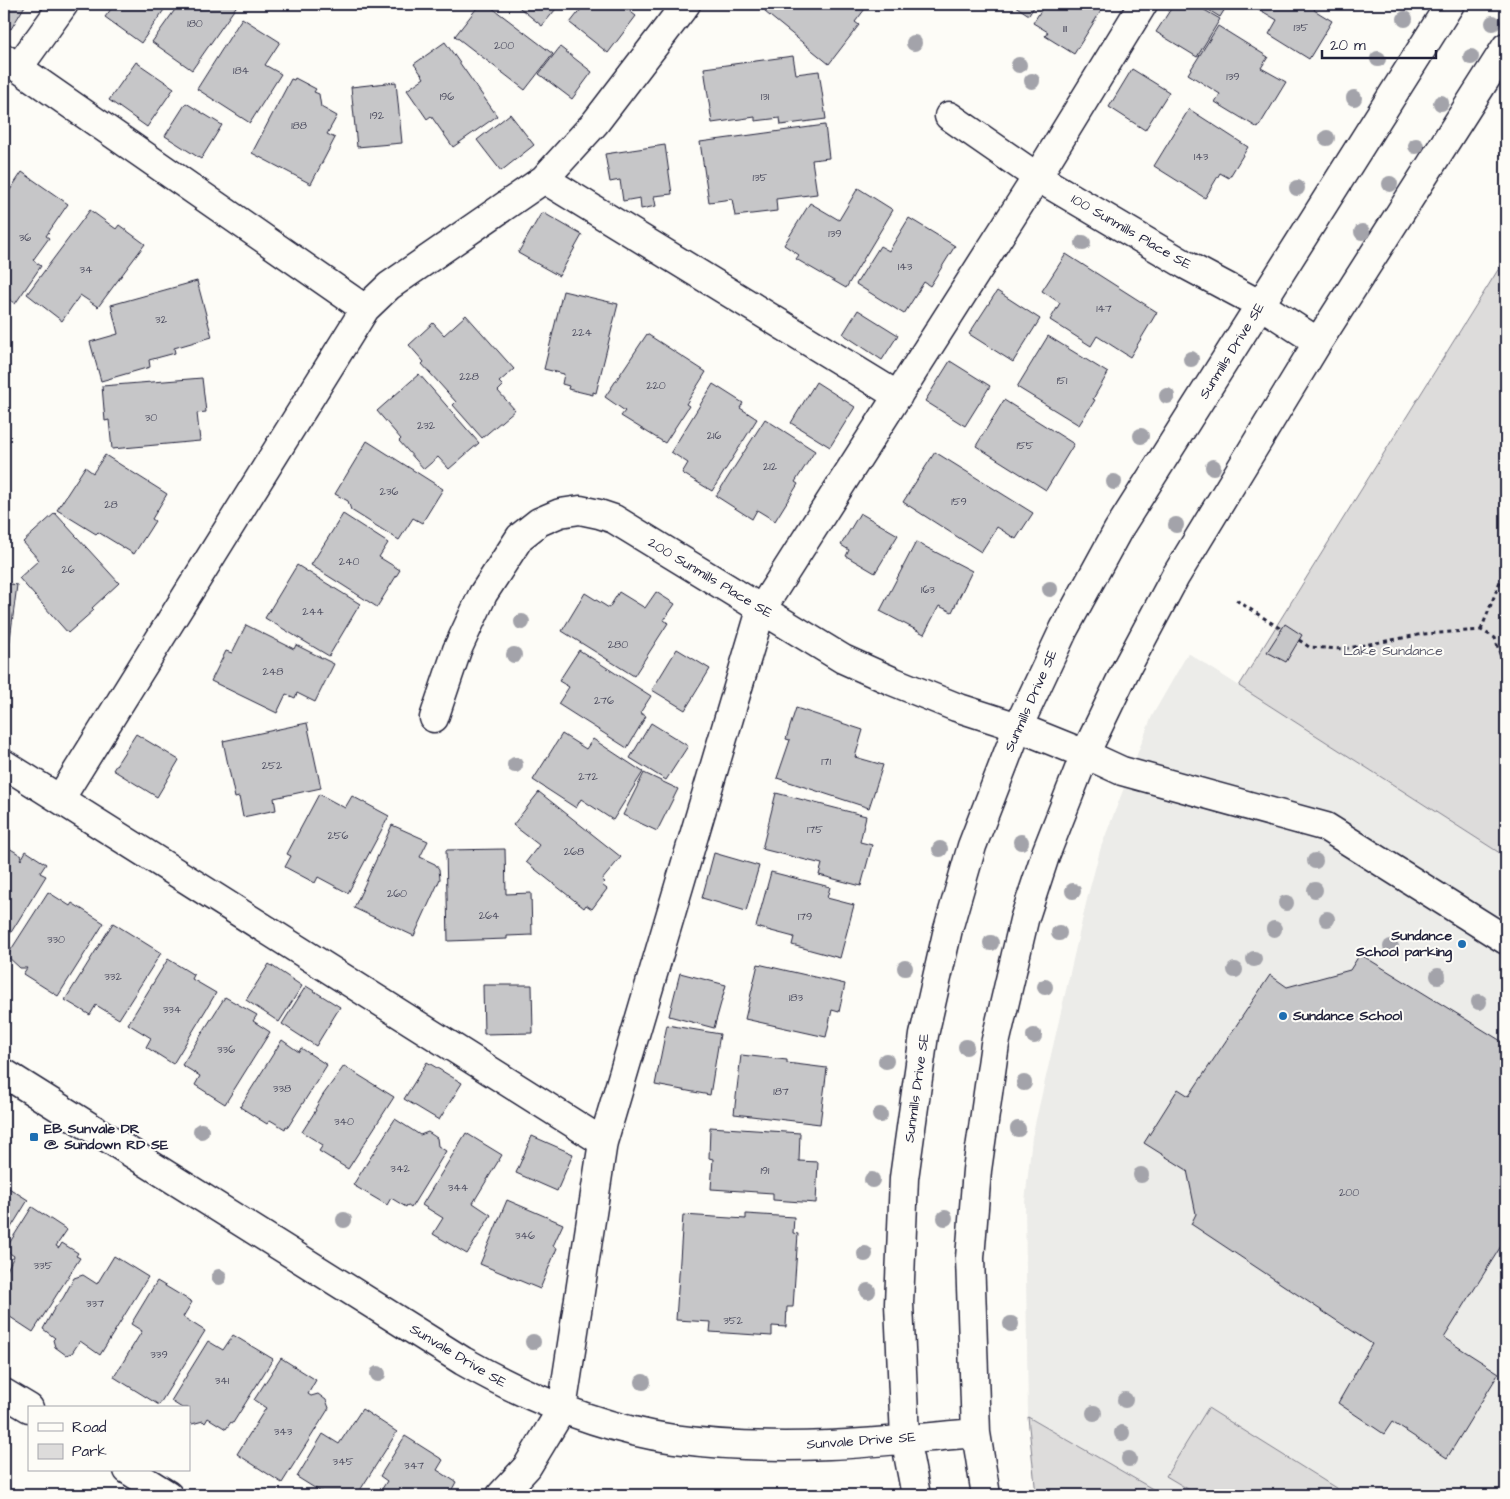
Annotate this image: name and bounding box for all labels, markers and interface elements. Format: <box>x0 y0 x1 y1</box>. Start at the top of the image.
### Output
house number: 180 <box>187 16 203 31</box>
house number: 135 <box>1294 20 1309 35</box>
house number: 111 <box>1063 21 1068 36</box>
scale bar <box>1322 28 1436 60</box>
text: 20 m <box>1330 35 1366 56</box>
house number: 200 <box>494 38 514 53</box>
house number: 184 <box>233 63 250 78</box>
house number: 139 <box>1226 69 1240 84</box>
house number: 196 <box>440 89 454 104</box>
house number: 131 <box>761 89 770 104</box>
house number: 192 <box>370 108 385 123</box>
house number: 188 <box>291 118 307 133</box>
house number: 143 <box>1194 149 1209 164</box>
house number: 135 <box>753 170 768 185</box>
street label: 100 Sunmills Place SE <box>1067 189 1195 275</box>
house number: 139 <box>828 226 842 241</box>
house number: 36 <box>19 230 31 245</box>
house number: 143 <box>898 259 913 274</box>
house number: 34 <box>79 262 93 277</box>
street label: Sunmills Drive SE <box>1194 299 1270 403</box>
house number: 147 <box>1096 301 1112 316</box>
house number: 32 <box>155 312 168 327</box>
house number: 224 <box>572 325 593 340</box>
house number: 228 <box>459 369 479 384</box>
house number: 151 <box>1057 373 1068 388</box>
house number: 220 <box>646 378 666 393</box>
house number: 30 <box>145 410 157 425</box>
house number: 232 <box>417 418 436 433</box>
house number: 216 <box>707 428 721 443</box>
house number: 155 <box>1017 438 1034 453</box>
house number: 212 <box>763 459 778 474</box>
house number: 236 <box>380 484 398 499</box>
house number: 159 <box>951 494 967 509</box>
house number: 28 <box>104 497 118 512</box>
street label: 200 Sunmills Place SE <box>644 533 777 624</box>
house number: 240 <box>339 554 359 569</box>
house number: 26 <box>61 562 75 577</box>
house number: 163 <box>921 582 935 597</box>
house number: 244 <box>302 604 324 619</box>
house number: 280 <box>608 637 628 652</box>
park label: Lake Sundance <box>1343 641 1443 661</box>
street label: Sunmills Drive SE <box>1000 646 1063 755</box>
house number: 248 <box>263 664 283 679</box>
house number: 276 <box>594 693 614 708</box>
house number: 171 <box>821 754 831 769</box>
house number: 252 <box>262 758 283 773</box>
house number: 272 <box>578 769 598 784</box>
house number: 175 <box>807 822 823 837</box>
house number: 256 <box>328 828 349 843</box>
house number: 268 <box>564 844 584 859</box>
house number: 260 <box>387 886 407 901</box>
house number: 264 <box>479 908 500 923</box>
house number: 179 <box>798 909 812 924</box>
place label: Sundance School parking <box>1355 926 1453 963</box>
house number: 330 <box>47 932 65 947</box>
marker: Sundance School parking <box>1456 938 1468 950</box>
house number: 332 <box>104 969 122 984</box>
house number: 183 <box>789 990 803 1005</box>
house number: 334 <box>163 1002 182 1017</box>
place label: Sundance School <box>1292 1006 1403 1026</box>
marker: Sundance School <box>1277 1010 1289 1022</box>
street label: Sunmills Drive SE <box>899 1032 935 1144</box>
house number: 336 <box>217 1042 235 1057</box>
house number: 338 <box>273 1081 291 1096</box>
house number: 187 <box>773 1084 789 1099</box>
house number: 340 <box>334 1114 354 1129</box>
place label: EB Sunvale DR @ Sundown RD SE <box>44 1119 169 1155</box>
marker: EB Sunvale DR @ Sundown RD SE <box>28 1131 40 1143</box>
house number: 342 <box>390 1161 410 1176</box>
house number: 191 <box>760 1163 770 1178</box>
house number: 344 <box>448 1180 469 1195</box>
house number: 200 <box>1339 1185 1359 1200</box>
house number: 346 <box>515 1228 535 1243</box>
house number: 335 <box>34 1258 53 1273</box>
house number: 337 <box>86 1296 104 1311</box>
house number: 352 <box>723 1313 744 1328</box>
street label: Sunvale Drive SE <box>406 1319 511 1393</box>
house number: 339 <box>150 1347 168 1362</box>
house number: 341 <box>215 1373 230 1388</box>
legend <box>28 1406 190 1472</box>
text: Road <box>72 1417 107 1438</box>
house number: 343 <box>274 1424 293 1439</box>
street label: Sunvale Drive SE <box>806 1427 917 1455</box>
text: Park <box>72 1441 107 1462</box>
house number: 345 <box>333 1454 354 1469</box>
house number: 347 <box>404 1458 424 1473</box>

